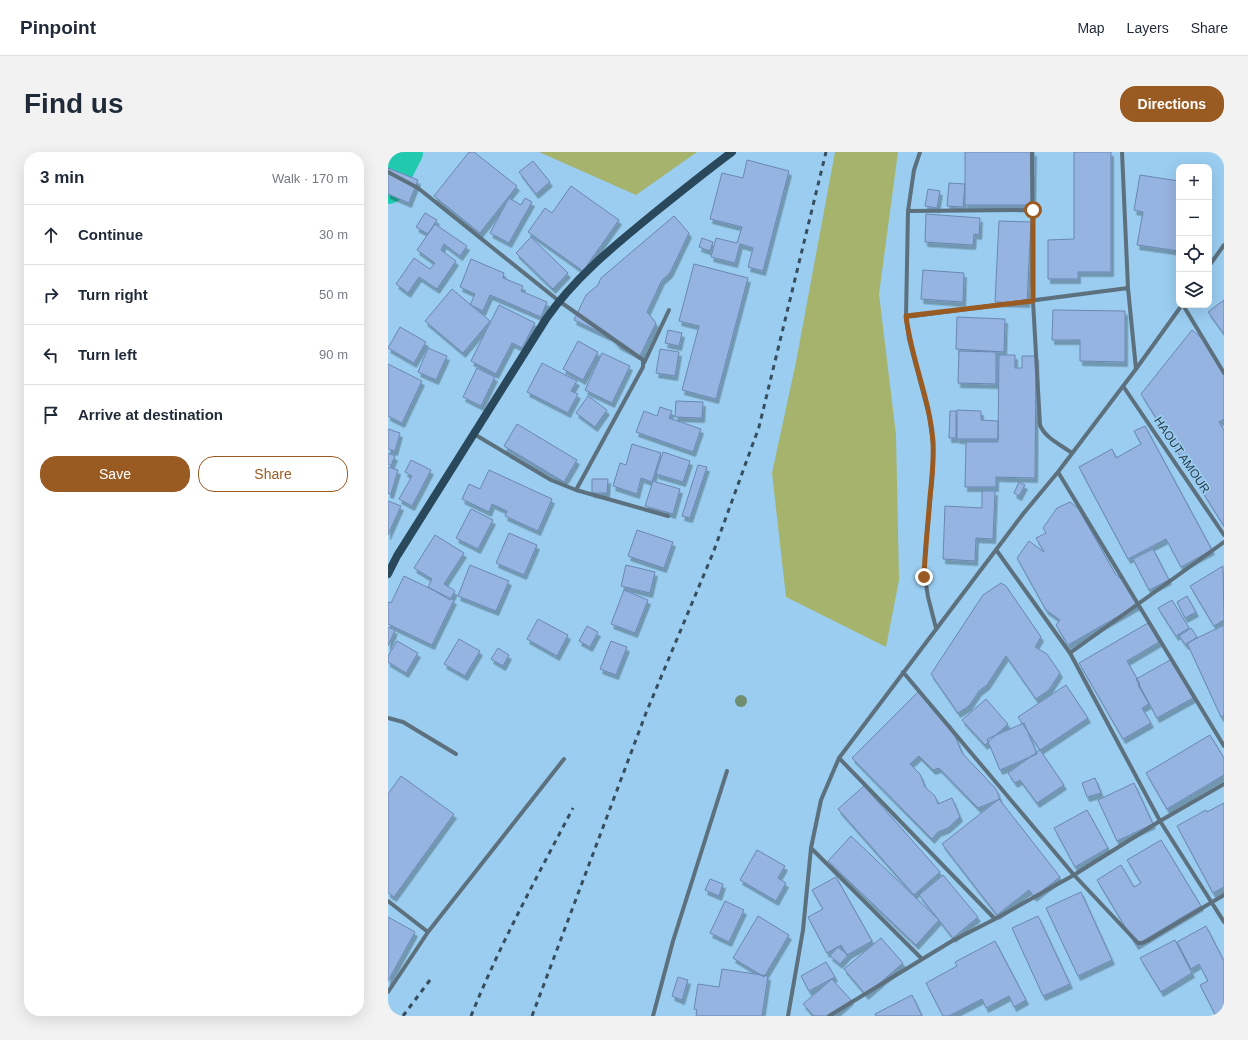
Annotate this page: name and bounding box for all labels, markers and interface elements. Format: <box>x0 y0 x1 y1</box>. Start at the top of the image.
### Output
text: Pinpoint <box>20 17 96 38</box>
text: Map <box>1077 20 1105 36</box>
text: Layers <box>1127 20 1169 36</box>
text: Share <box>1191 20 1228 36</box>
button: Directions <box>1120 86 1224 122</box>
text: Find us <box>24 88 124 119</box>
map controls <box>1176 164 1212 308</box>
button: + <box>1176 164 1212 200</box>
text: 3 min <box>40 168 84 187</box>
text: Walk · 170 m <box>272 171 348 186</box>
button: − <box>1176 200 1212 236</box>
route start <box>1024 201 1042 219</box>
icon: ahead <box>40 224 62 246</box>
text: Continue <box>78 226 143 243</box>
text: 30 m <box>319 227 348 242</box>
button: locate <box>1176 236 1212 272</box>
button: layers <box>1176 272 1212 308</box>
icon: right <box>40 284 62 306</box>
text: Turn right <box>78 286 148 303</box>
text: 50 m <box>319 287 348 302</box>
icon: left <box>40 344 62 366</box>
text: Turn left <box>78 346 137 363</box>
text: 90 m <box>319 347 348 362</box>
icon: arrive <box>40 404 62 426</box>
text: Arrive at destination <box>78 406 223 423</box>
street label: HAOUT AMOUR <box>1151 414 1213 496</box>
button: Save <box>40 456 190 492</box>
button: Share <box>198 456 348 492</box>
route end <box>915 568 933 586</box>

